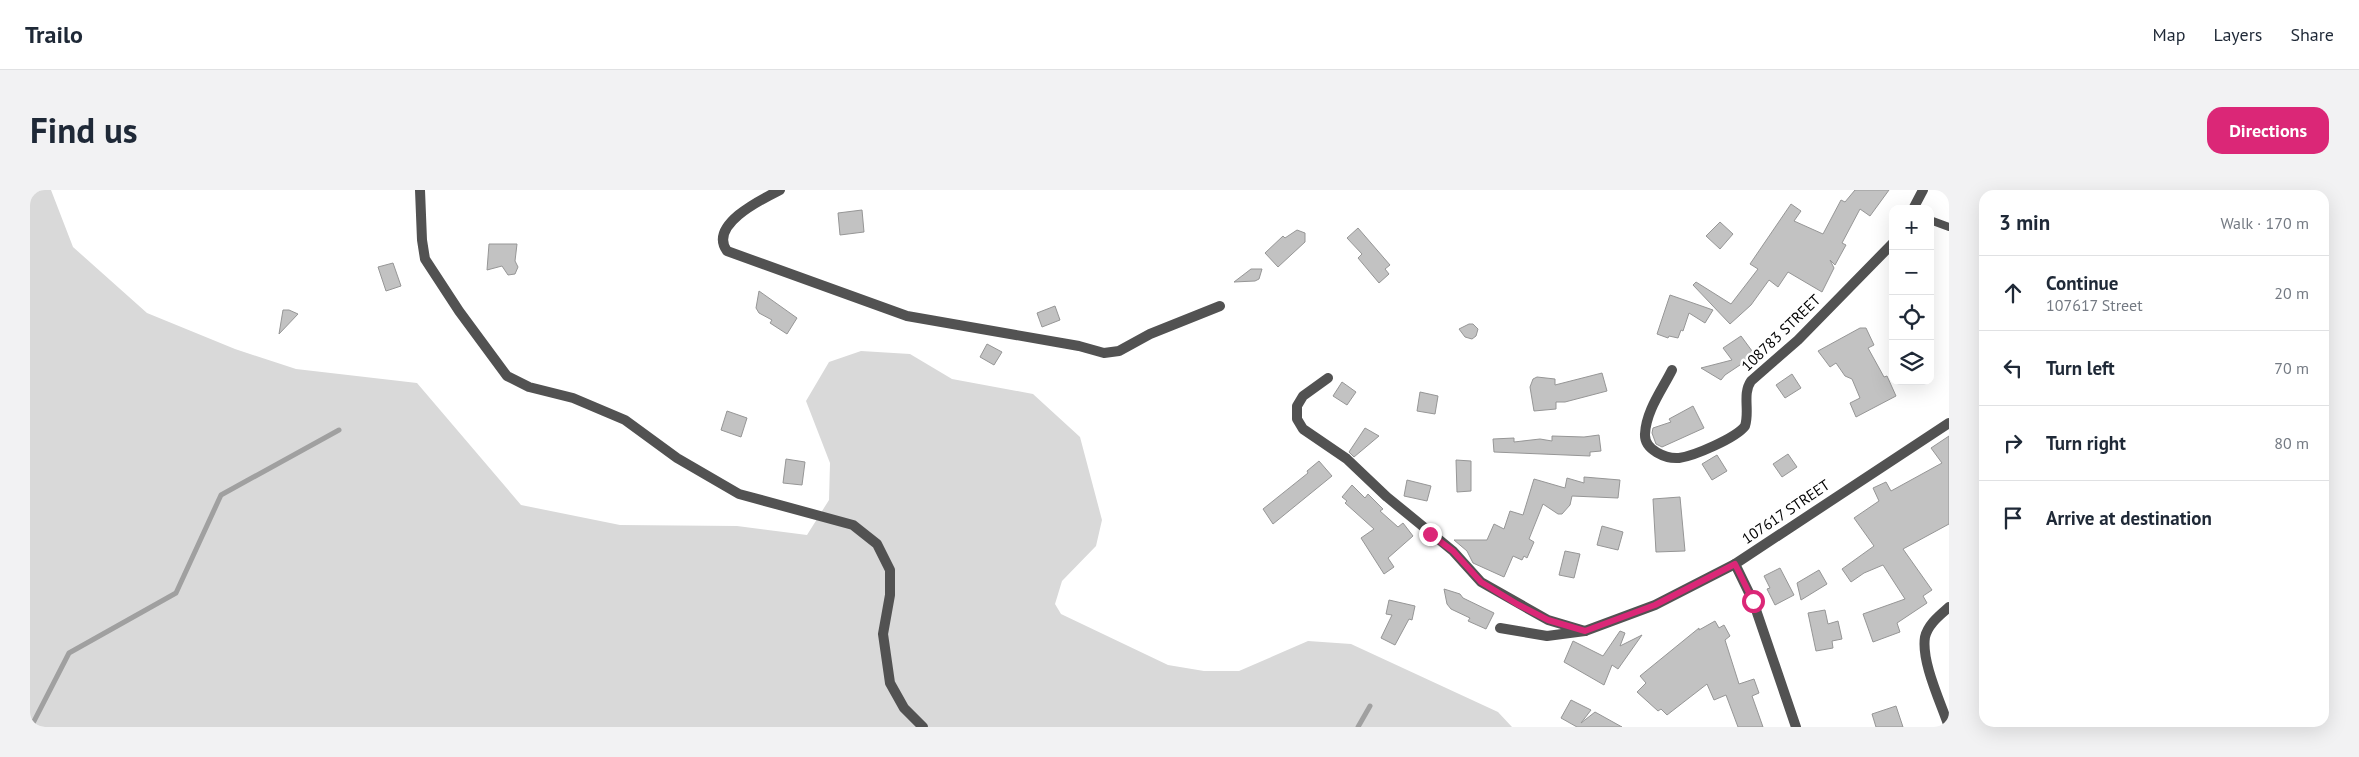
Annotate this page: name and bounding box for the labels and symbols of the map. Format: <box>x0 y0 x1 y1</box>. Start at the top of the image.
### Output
street label: 108783 STREET <box>1737 290 1825 375</box>
street label: 107617 STREET <box>1738 475 1834 548</box>
route end <box>1419 523 1442 546</box>
route start <box>1742 590 1765 613</box>

